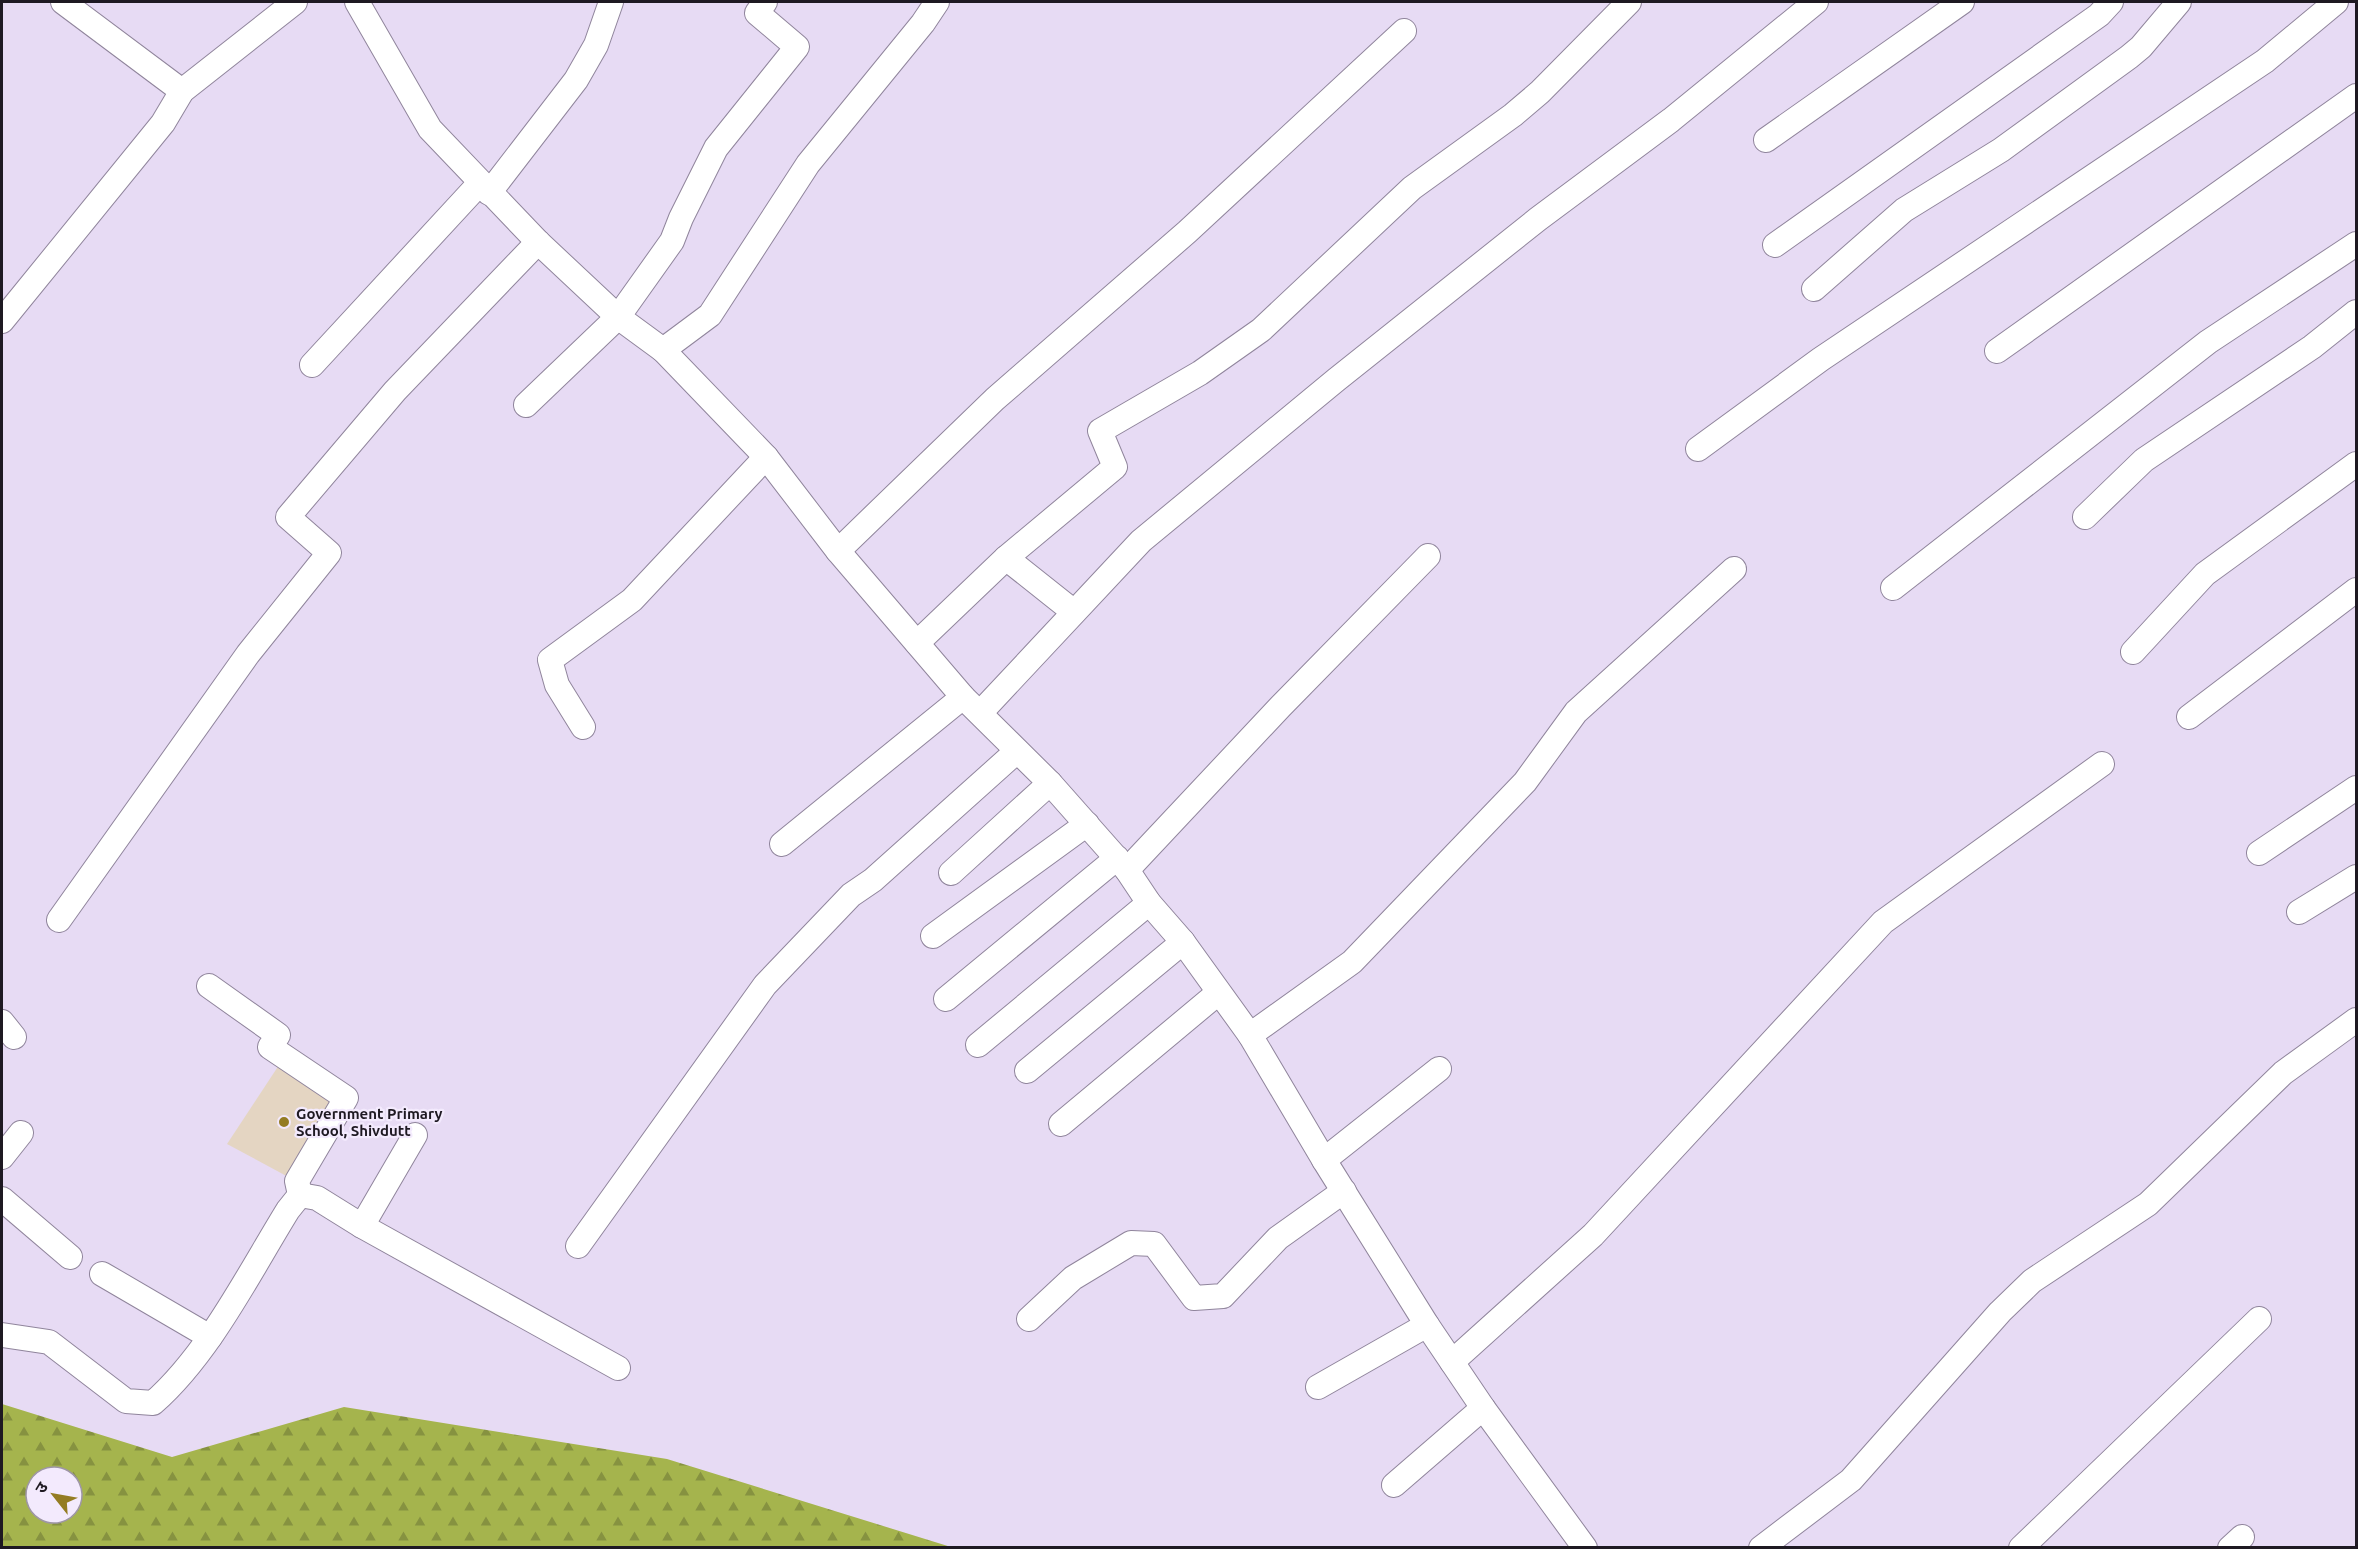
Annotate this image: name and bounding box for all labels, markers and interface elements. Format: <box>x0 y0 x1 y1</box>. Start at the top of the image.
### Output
place label: Government Primary School, Shivdutt <box>296 1105 443 1139</box>
marker: Government Primary School, Shivdutt <box>277 1115 291 1129</box>
north arrow <box>24 1465 84 1525</box>
text: उ <box>31 1478 52 1496</box>

